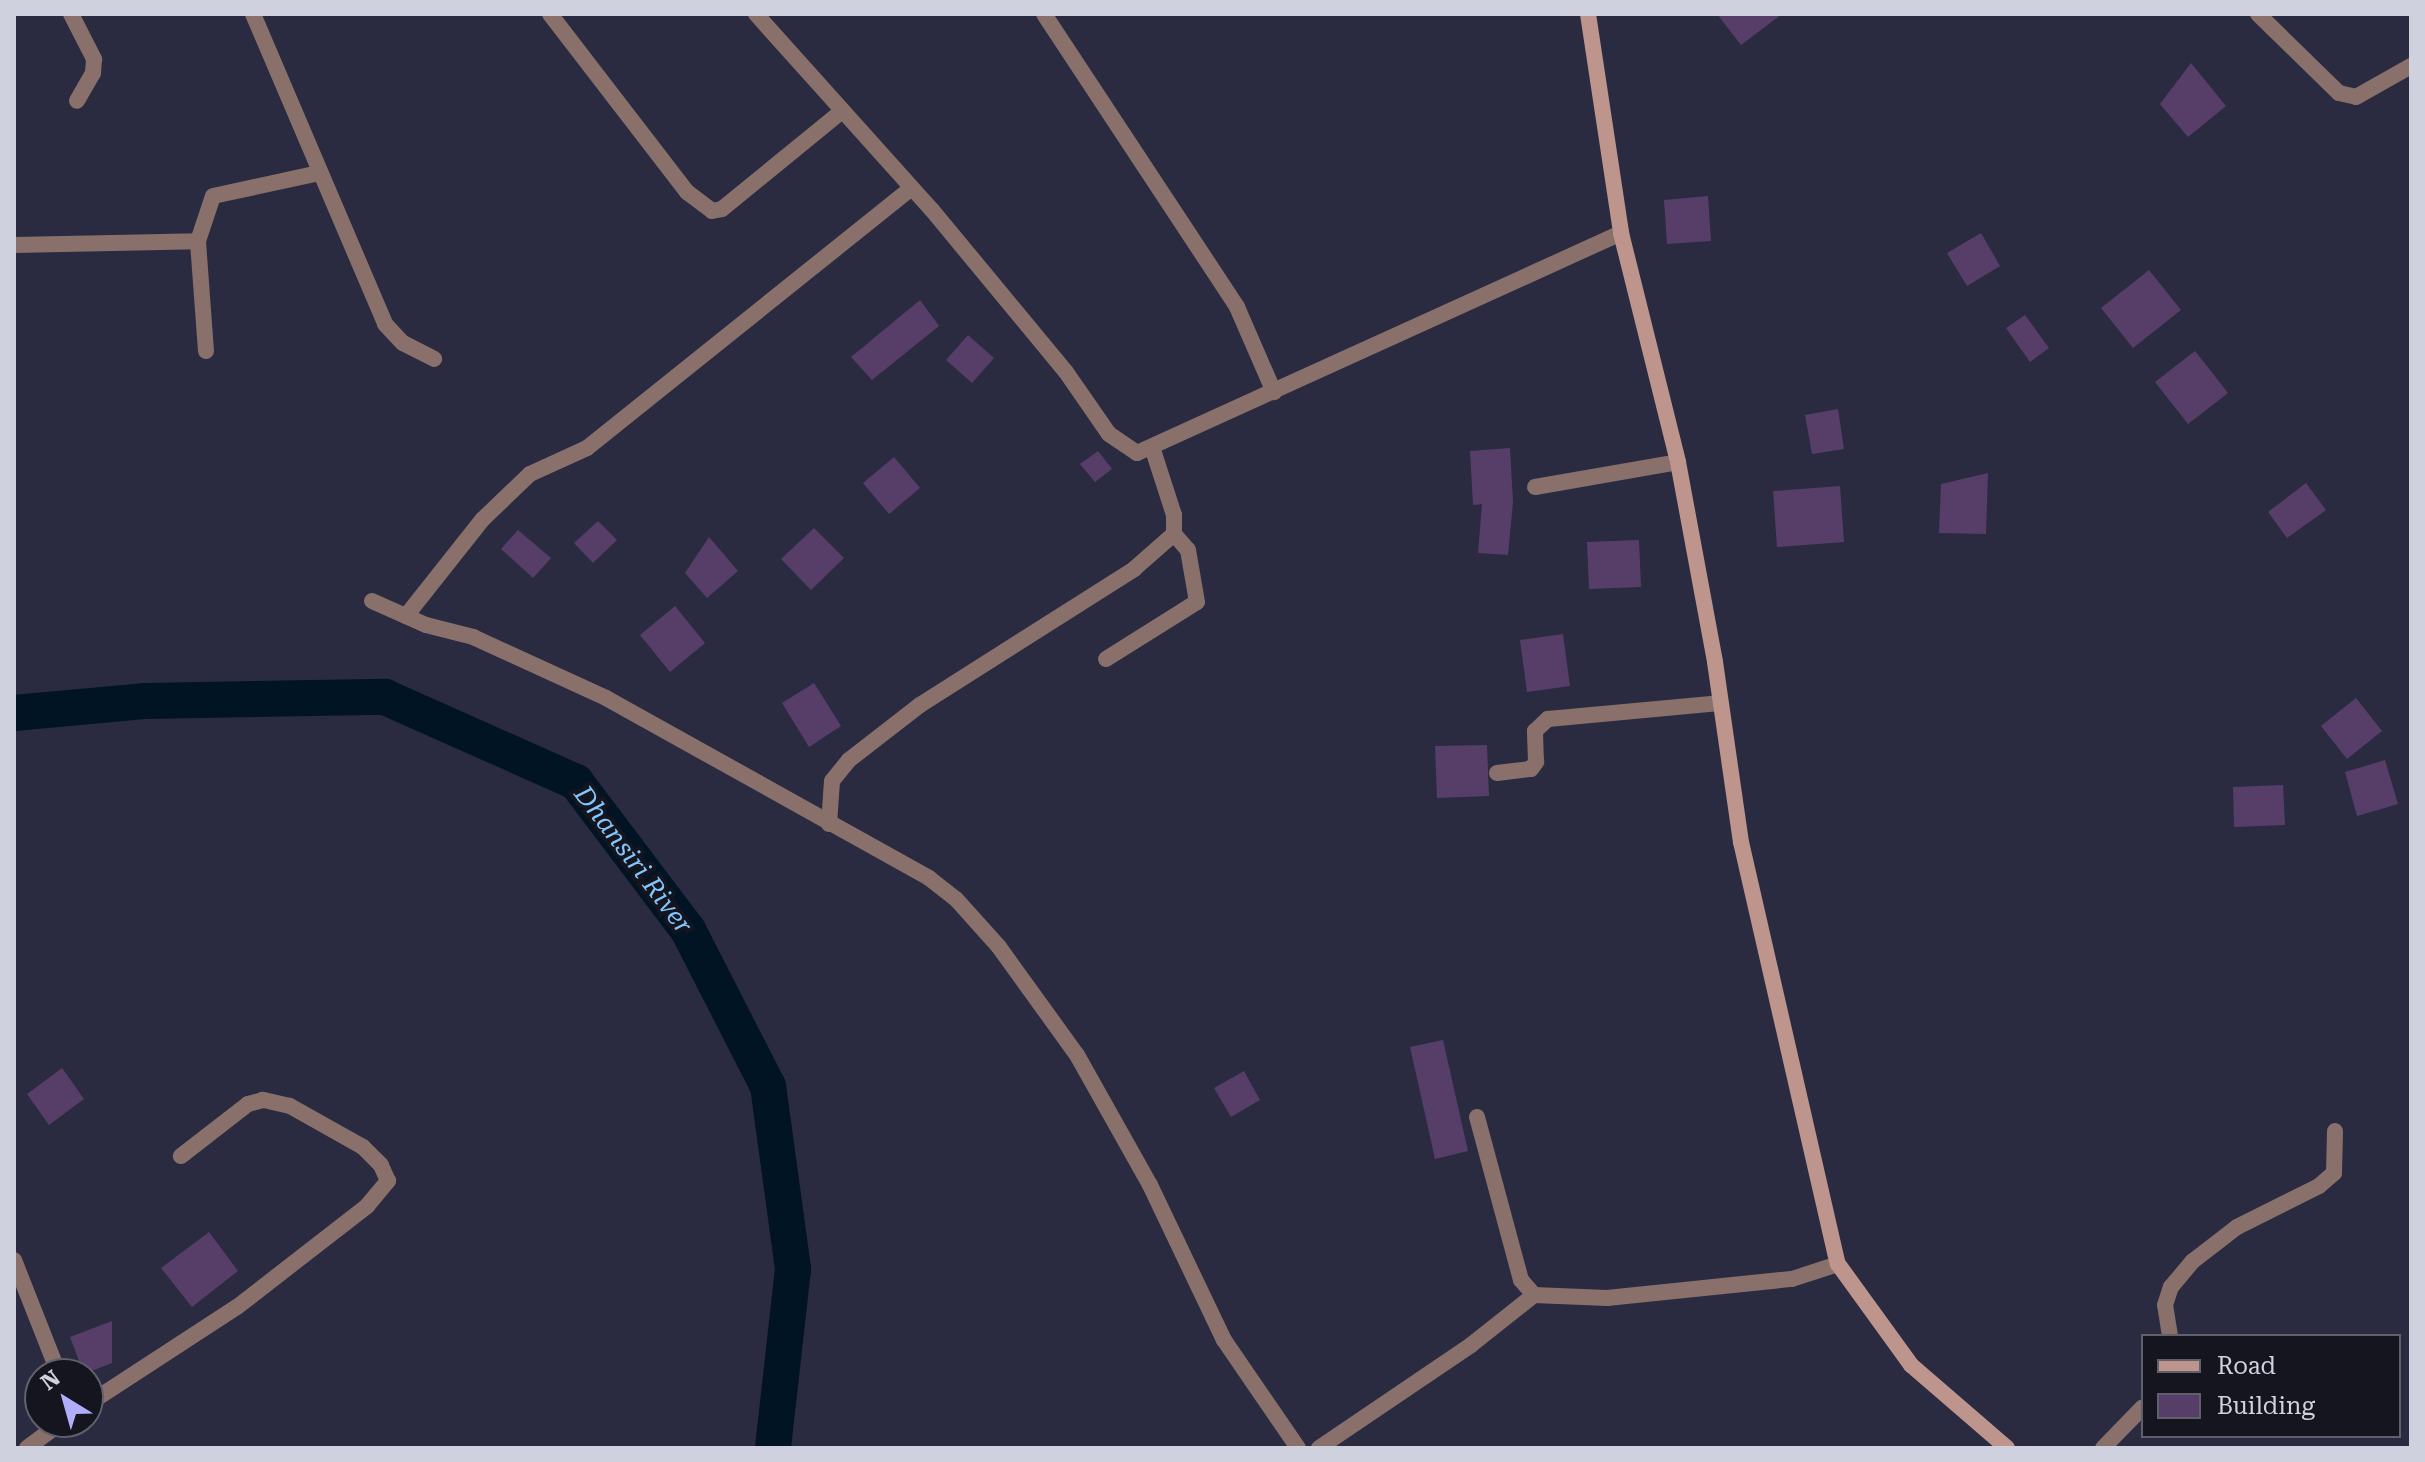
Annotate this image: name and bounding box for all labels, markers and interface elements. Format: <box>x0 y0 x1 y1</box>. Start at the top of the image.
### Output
water label: Dhansiri River <box>567 780 699 940</box>
legend <box>2141 1334 2401 1438</box>
text: Road <box>2217 1352 2276 1380</box>
north arrow <box>24 1358 104 1438</box>
text: N <box>36 1365 65 1395</box>
text: Building <box>2217 1392 2315 1420</box>

